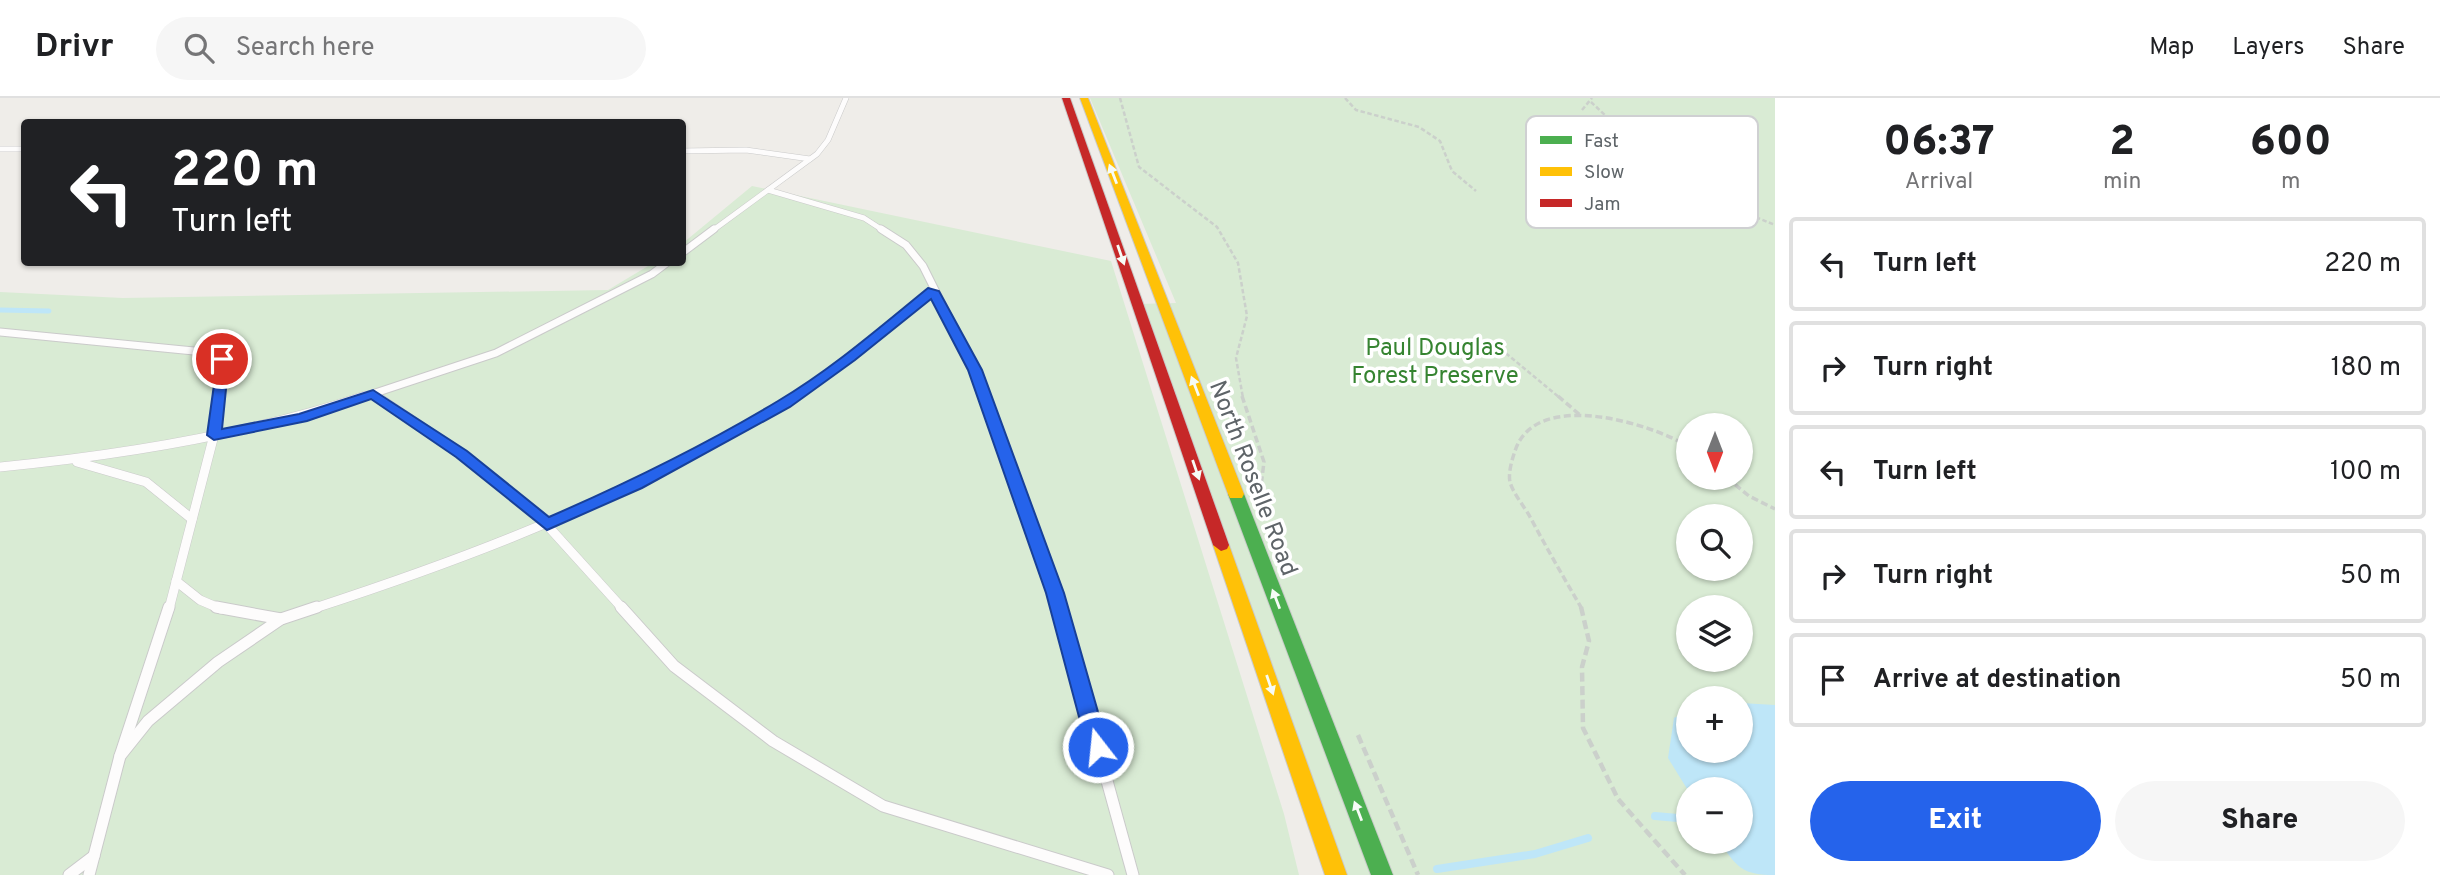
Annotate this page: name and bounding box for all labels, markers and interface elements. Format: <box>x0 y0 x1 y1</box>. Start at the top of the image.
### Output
search box <box>156 17 646 80</box>
text: Drivr <box>35 27 114 69</box>
icon: search <box>180 29 218 67</box>
text: Search here <box>236 32 375 65</box>
text: Map <box>2149 33 2194 63</box>
text: Layers <box>2232 33 2304 63</box>
text: Share <box>2342 33 2405 63</box>
legend <box>1526 116 1758 228</box>
text: 06:37 <box>1883 117 1995 170</box>
text: 2 <box>2109 117 2135 170</box>
text: 600 <box>2250 117 2332 170</box>
text: Fast <box>1584 130 1619 154</box>
text: 220 m <box>171 142 318 204</box>
icon: left <box>56 147 147 238</box>
text: Slow <box>1584 161 1624 185</box>
one-way arrow <box>1108 163 1119 184</box>
text: Arrival <box>1905 168 1973 197</box>
text: min <box>2103 168 2141 197</box>
text: m <box>2281 168 2300 197</box>
text: Jam <box>1584 193 1621 217</box>
text: Turn left <box>171 203 292 243</box>
one-way arrow <box>1116 245 1127 266</box>
icon: left <box>1814 245 1852 283</box>
text: Turn left <box>1873 248 1977 281</box>
text: 220 m <box>2324 248 2401 281</box>
pin <box>192 329 252 389</box>
park label: Paul Douglas Forest Preserve <box>1351 334 1519 392</box>
icon: arrive <box>203 340 241 378</box>
icon: right <box>1814 349 1852 387</box>
text: Turn right <box>1873 352 1993 385</box>
text: 180 m <box>2331 352 2401 385</box>
one-way arrow <box>1189 376 1200 397</box>
street label: North Roselle Road <box>1201 377 1303 581</box>
north arrow <box>1676 413 1754 490</box>
map controls <box>1676 413 1753 854</box>
icon: left <box>1814 453 1852 491</box>
text: Turn left <box>1873 456 1977 489</box>
text: 100 m <box>2330 456 2401 489</box>
one-way arrow <box>1191 460 1202 481</box>
button: search <box>1676 504 1753 581</box>
icon: right <box>1814 557 1852 595</box>
text: Turn right <box>1873 560 1993 593</box>
text: 50 m <box>2340 560 2401 593</box>
one-way arrow <box>1271 588 1282 609</box>
button: layers <box>1676 595 1753 672</box>
icon: arrive <box>1814 661 1852 699</box>
text: Arrive at destination <box>1873 664 2121 697</box>
text: 50 m <box>2340 664 2401 697</box>
one-way arrow <box>1265 674 1276 695</box>
button: + <box>1676 686 1753 763</box>
position arrow <box>1061 710 1135 784</box>
button: − <box>1676 777 1753 854</box>
button: Exit <box>1810 781 2101 861</box>
button: Share <box>2115 781 2405 861</box>
one-way arrow <box>1352 801 1363 822</box>

